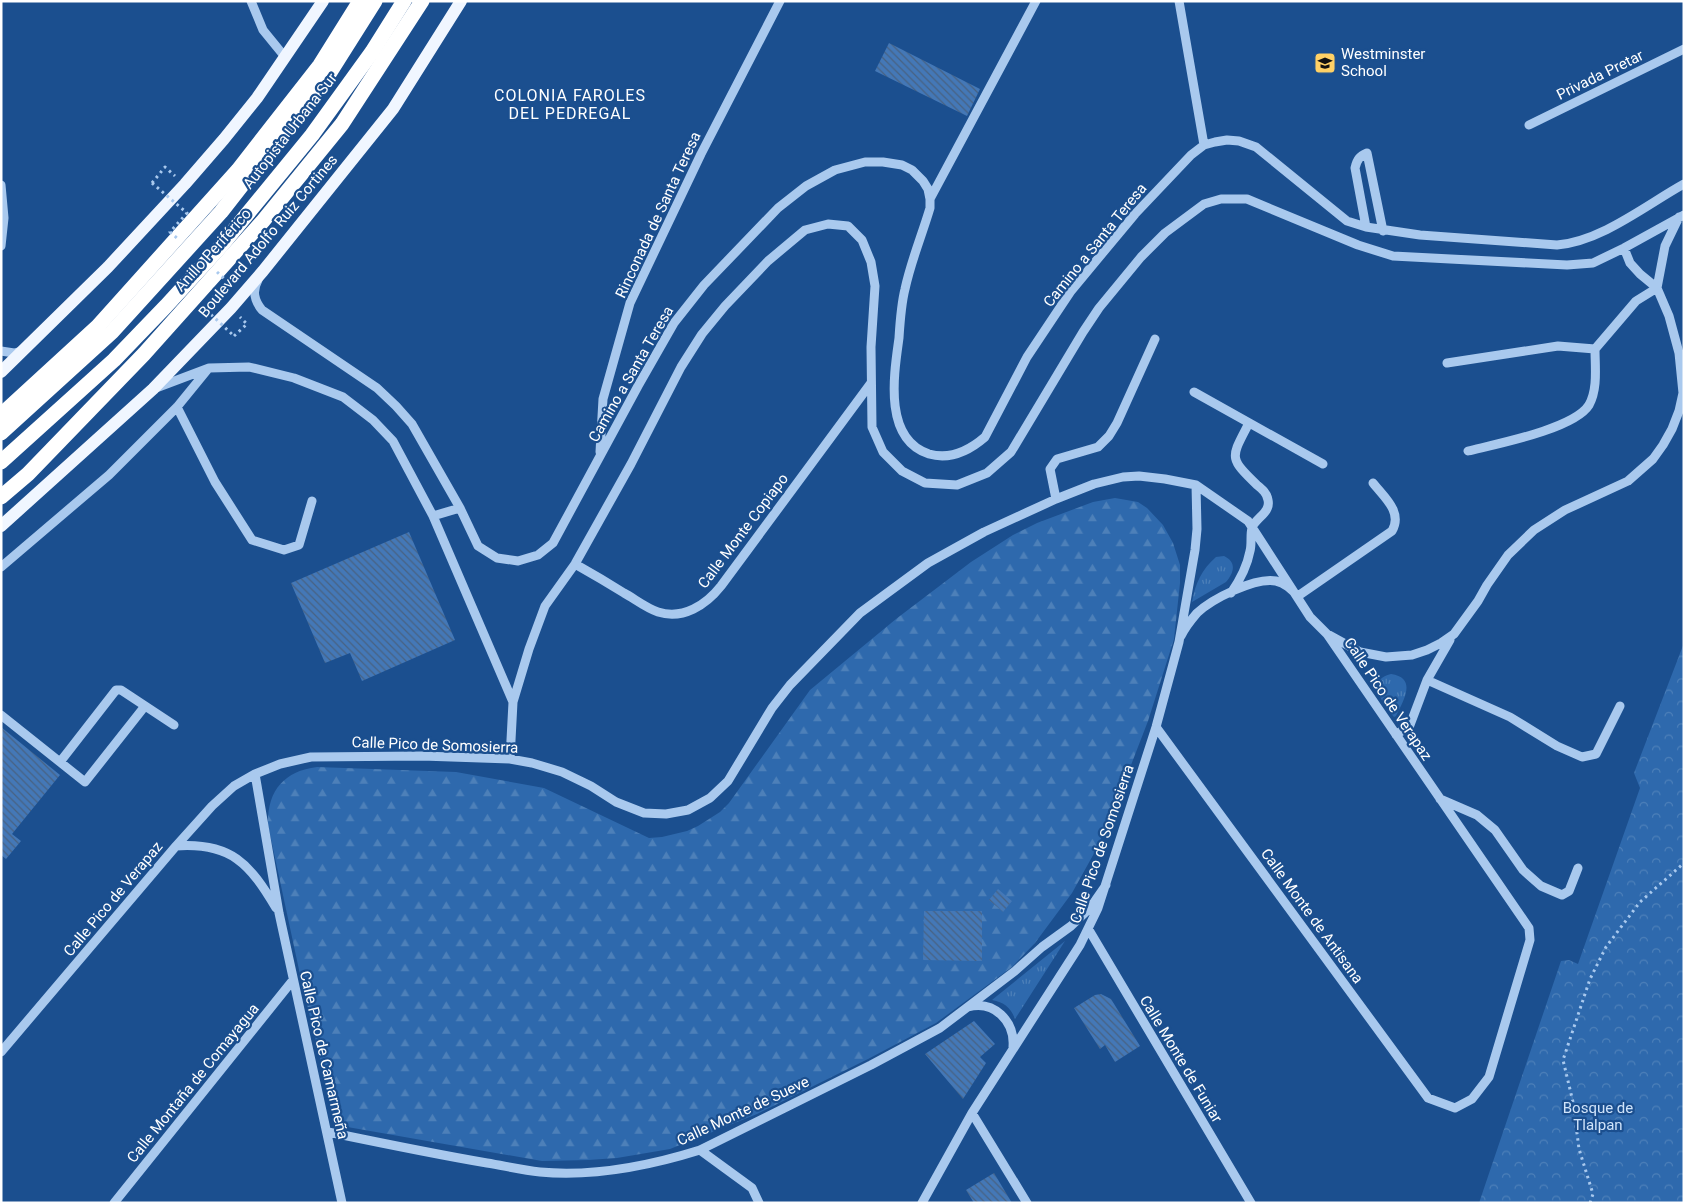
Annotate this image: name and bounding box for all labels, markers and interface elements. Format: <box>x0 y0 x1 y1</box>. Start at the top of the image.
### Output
place label: Westminster School <box>1341 45 1425 80</box>
street label: Privada Pretar <box>1554 46 1646 104</box>
school or university icon: Westminster School <box>1313 51 1337 75</box>
street label: Autopista Urbana Sur <box>239 70 341 192</box>
district label: COLONIA FAROLES DEL PEDREGAL <box>494 86 646 123</box>
street label: Rinconada de Santa Teresa <box>612 129 704 301</box>
street label: Boulevard Adolfo Ruiz Cortines <box>195 151 341 321</box>
street label: Camino a Santa Teresa <box>1040 180 1150 310</box>
street label: Anillo Periférico <box>171 205 255 295</box>
street label: Camino a Santa Teresa <box>585 303 677 445</box>
street label: Calle Monte Copiapo <box>694 470 792 592</box>
street label: Calle Pico de Verapaz <box>1340 634 1436 764</box>
street label: Calle Pico de Somosierra <box>351 733 519 757</box>
street label: Calle Pico de Somosierra <box>1066 762 1138 926</box>
street label: Calle Pico de Verapaz <box>60 838 166 960</box>
street label: Calle Monte de Antisana <box>1257 845 1367 987</box>
street label: Calle Pico de Camarmeña <box>296 969 352 1141</box>
street label: Calle Monte de Funiar <box>1136 992 1226 1126</box>
street label: Calle Montaña de Comayagua <box>123 1000 263 1166</box>
street label: Calle Monte de Sueve <box>674 1072 812 1150</box>
park label: Bosque de Tlalpan <box>1563 1099 1633 1134</box>

